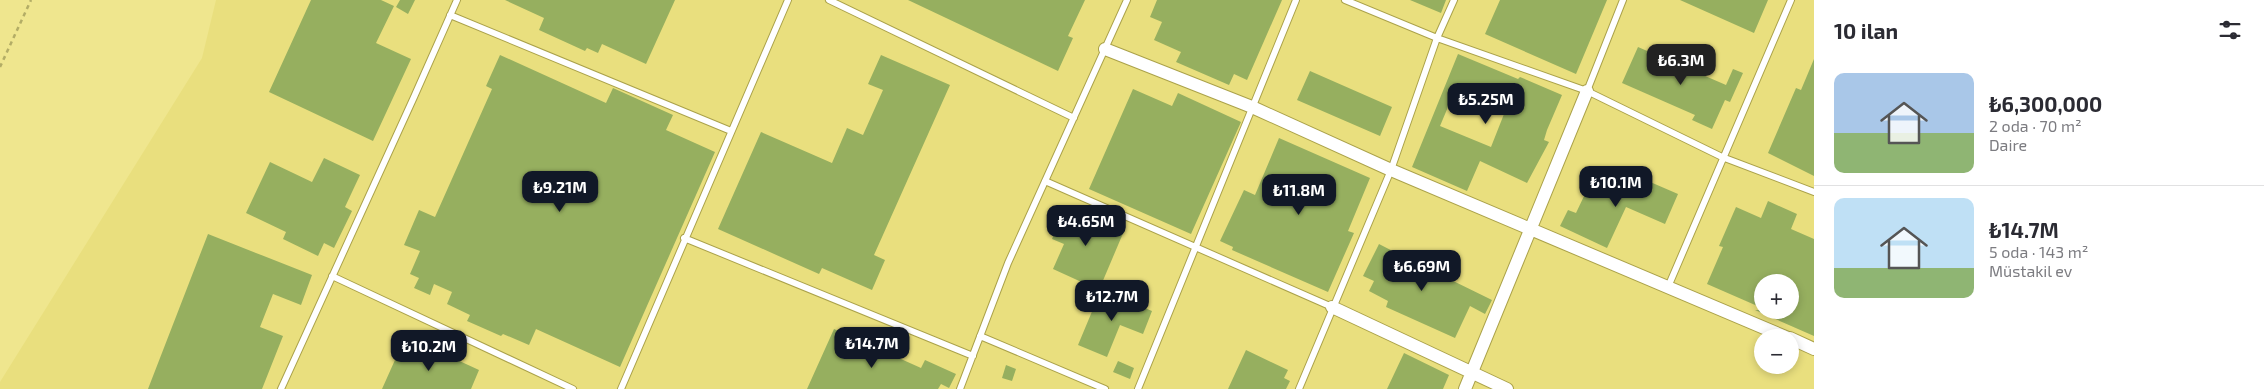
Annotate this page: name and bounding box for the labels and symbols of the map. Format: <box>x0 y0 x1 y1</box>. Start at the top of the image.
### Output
pin: ₺6.3M <box>1646 44 1716 86</box>
pin: ₺5.25M <box>1445 82 1527 125</box>
pin: ₺10.1M <box>1575 166 1657 208</box>
pin: ₺9.21M <box>519 170 601 213</box>
pin: ₺11.8M <box>1258 174 1340 216</box>
pin: ₺4.65M <box>1045 204 1127 247</box>
pin: ₺6.69M <box>1381 250 1463 292</box>
pin: ₺12.7M <box>1071 280 1153 322</box>
pin: ₺14.7M <box>831 326 913 369</box>
pin: ₺10.2M <box>388 330 470 372</box>

